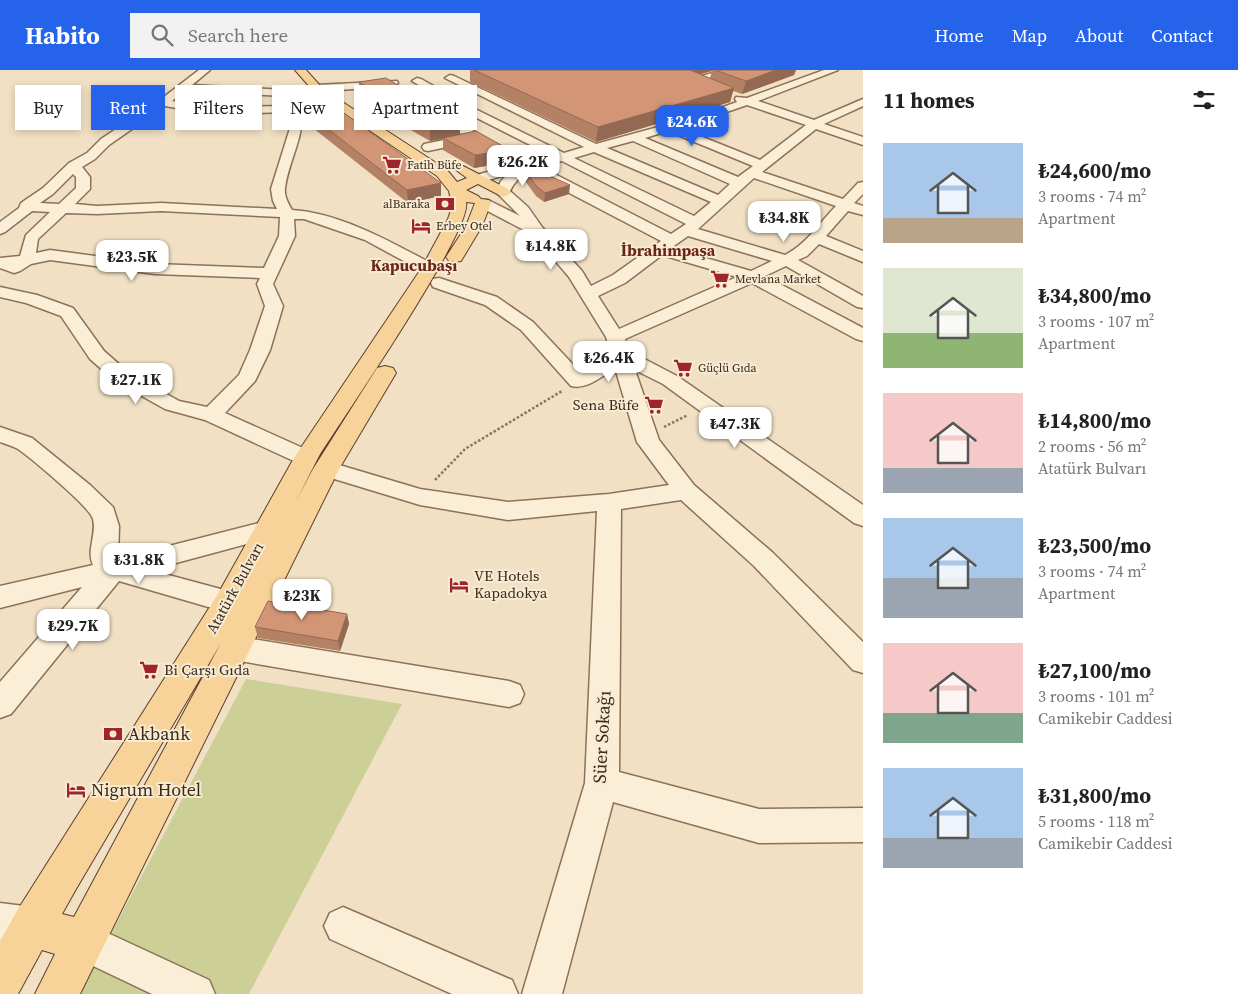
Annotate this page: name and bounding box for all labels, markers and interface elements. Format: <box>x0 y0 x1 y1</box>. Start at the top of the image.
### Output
search box <box>130 13 480 58</box>
text: Habito <box>25 19 100 52</box>
icon: search <box>148 21 176 49</box>
text: Search here <box>188 22 288 48</box>
text: Home <box>935 23 984 48</box>
text: Map <box>1012 23 1047 48</box>
text: About <box>1075 23 1123 48</box>
text: Contact <box>1151 23 1213 48</box>
chip: Buy <box>15 85 81 130</box>
chip: Rent <box>91 85 165 130</box>
chip: Filters <box>175 85 262 130</box>
chip: New <box>272 85 344 130</box>
chip: Apartment <box>354 85 477 130</box>
text: 11 homes <box>883 86 975 115</box>
icon: filters <box>1190 86 1218 114</box>
pin: ₺24.6K <box>651 104 733 147</box>
text: ₺24.6K <box>667 110 717 132</box>
pin: ₺26.2K <box>482 144 564 187</box>
text: ₺26.2K <box>498 150 548 172</box>
supermarket icon: Fatih Büfe <box>381 154 403 176</box>
text: ₺24,600/mo <box>1038 156 1151 185</box>
place label: Fatih Büfe <box>407 157 462 173</box>
icon: home <box>923 163 983 223</box>
text: 3 rooms · 74 m² <box>1038 185 1146 207</box>
bank icon: alBaraka <box>434 193 456 215</box>
place label: alBaraka <box>383 196 431 212</box>
pin: ₺34.8K <box>743 200 825 243</box>
text: ₺34.8K <box>759 206 809 228</box>
text: Apartment <box>1038 207 1115 229</box>
hotel icon: Erbey Otel <box>410 215 432 237</box>
place label: Erbey Otel <box>436 218 492 234</box>
pin: ₺14.8K <box>510 228 592 271</box>
text: ₺14.8K <box>526 234 576 256</box>
district label: İbrahimpaşa <box>621 239 716 261</box>
pin: ₺23.5K <box>91 240 173 282</box>
text: ₺23.5K <box>107 245 157 267</box>
district label: Kapucubaşı <box>371 254 457 276</box>
supermarket icon: Mevlana Market <box>709 268 731 290</box>
place label: Mevlana Market <box>735 271 821 287</box>
text: ₺34,800/mo <box>1038 281 1151 310</box>
icon: home <box>923 288 983 348</box>
text: 3 rooms · 107 m² <box>1038 310 1154 332</box>
text: Apartment <box>1038 332 1115 354</box>
pin: ₺26.4K <box>568 340 650 383</box>
text: ₺26.4K <box>584 346 634 368</box>
supermarket icon: Güçlü Gıda <box>672 357 694 379</box>
place label: Güçlü Gıda <box>698 360 757 376</box>
pin: ₺27.1K <box>95 362 177 405</box>
text: ₺27.1K <box>111 368 161 390</box>
place label: Sena Büfe <box>573 394 639 415</box>
supermarket icon: Sena Büfe <box>643 394 665 416</box>
pin: ₺47.3K <box>694 406 776 449</box>
text: ₺14,800/mo <box>1038 406 1151 435</box>
text: ₺47.3K <box>710 412 760 434</box>
icon: home <box>923 413 983 473</box>
text: 2 rooms · 56 m² <box>1038 435 1146 457</box>
text: Atatürk Bulvarı <box>1038 457 1146 479</box>
text: ₺23,500/mo <box>1038 531 1151 560</box>
street label: Atatürk Bulvarı <box>201 538 268 637</box>
icon: home <box>923 538 983 598</box>
pin: ₺31.8K <box>98 542 180 585</box>
text: ₺31.8K <box>114 548 164 570</box>
text: 3 rooms · 74 m² <box>1038 560 1146 582</box>
place label: VE Hotels Kapadokya <box>474 565 548 603</box>
hotel icon: VE Hotels Kapadokya <box>448 574 470 596</box>
pin: ₺23K <box>272 578 332 621</box>
text: Apartment <box>1038 582 1115 604</box>
text: ₺23K <box>283 584 321 606</box>
pin: ₺29.7K <box>32 608 114 651</box>
text: ₺29.7K <box>48 614 98 636</box>
text: ₺27,100/mo <box>1038 656 1151 685</box>
supermarket icon: Bi Çarşı Gıda <box>138 659 160 681</box>
place label: Bi Çarşı Gıda <box>164 659 250 680</box>
icon: home <box>923 663 983 723</box>
text: 3 rooms · 101 m² <box>1038 685 1154 707</box>
street label: Süer Sokağı <box>587 690 616 784</box>
text: Camikebir Caddesi <box>1038 707 1173 729</box>
place label: Akbank <box>128 721 190 746</box>
bank icon: Akbank <box>102 723 124 745</box>
place label: Nigrum Hotel <box>91 777 201 802</box>
hotel icon: Nigrum Hotel <box>65 779 87 801</box>
text: ₺31,800/mo <box>1038 781 1151 810</box>
icon: home <box>923 788 983 848</box>
text: 5 rooms · 118 m² <box>1038 810 1154 832</box>
text: Camikebir Caddesi <box>1038 832 1173 854</box>

